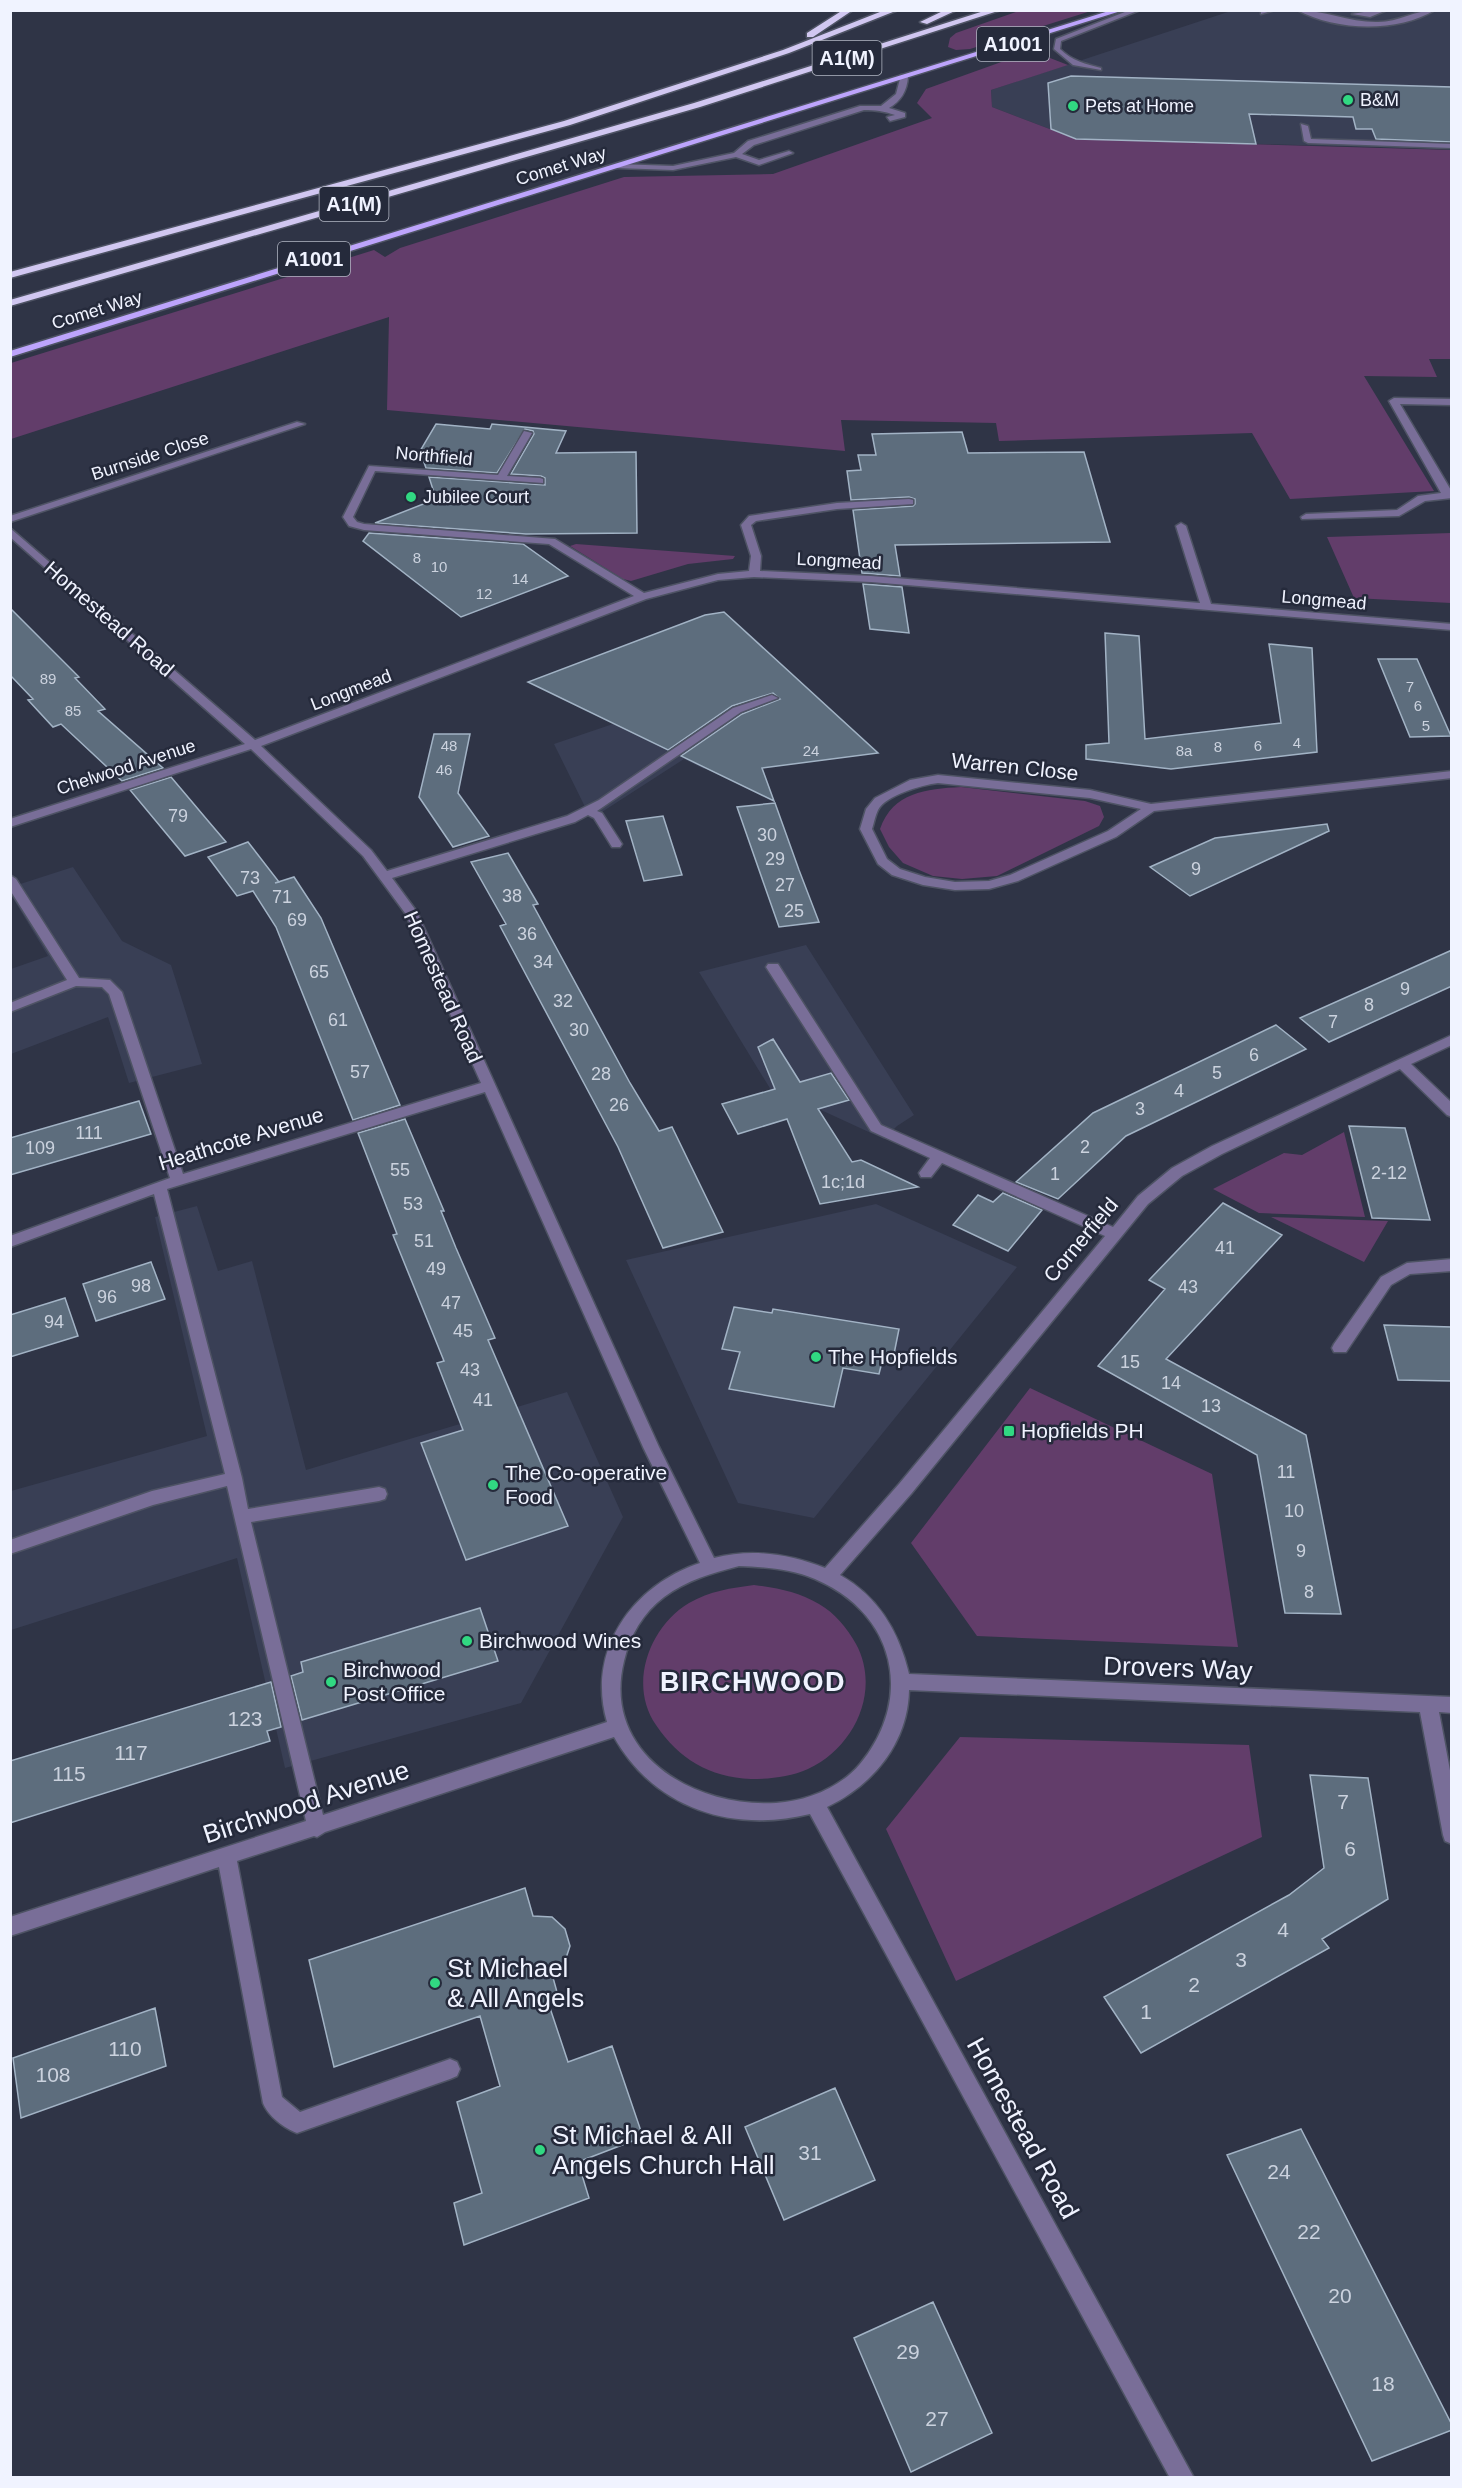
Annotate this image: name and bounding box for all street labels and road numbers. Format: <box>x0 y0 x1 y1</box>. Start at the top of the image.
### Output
road number: A1001 <box>977 27 1049 61</box>
road number: A1(M) <box>812 41 882 75</box>
street label: Comet Way <box>513 143 609 189</box>
road number: A1(M) <box>320 187 388 221</box>
road number: A1001 <box>278 242 350 276</box>
street label: Comet Way <box>49 287 145 333</box>
street label: Burnside Close <box>89 428 211 484</box>
street label: Northfield <box>395 443 473 469</box>
street label: Longmead <box>796 549 882 573</box>
street label: Homestead Road <box>40 556 179 681</box>
street label: Longmead <box>1281 586 1367 614</box>
street label: Longmead <box>308 665 394 715</box>
street label: Chelwood Avenue <box>54 735 198 799</box>
street label: Warren Close <box>950 748 1080 785</box>
street label: Homestead Road <box>400 907 487 1066</box>
street label: Heathcote Avenue <box>156 1102 326 1175</box>
street label: Cornerfield <box>1039 1193 1122 1286</box>
street label: Drovers Way <box>1103 1650 1253 1686</box>
street label: Birchwood Avenue <box>199 1755 413 1849</box>
street label: Homestead Road <box>961 2032 1085 2224</box>

